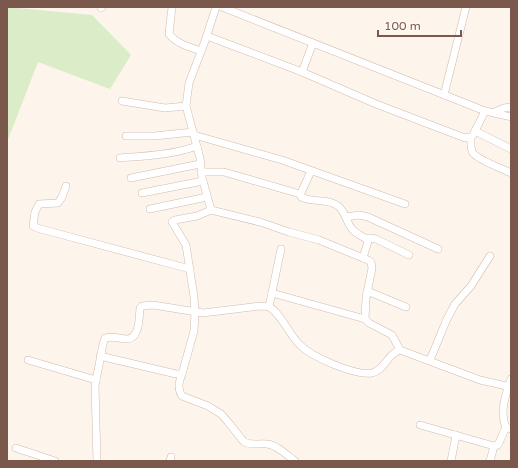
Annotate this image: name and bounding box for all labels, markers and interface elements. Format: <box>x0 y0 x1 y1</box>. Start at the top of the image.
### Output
scale bar <box>378 12 461 38</box>
text: 100 m <box>384 19 421 33</box>

